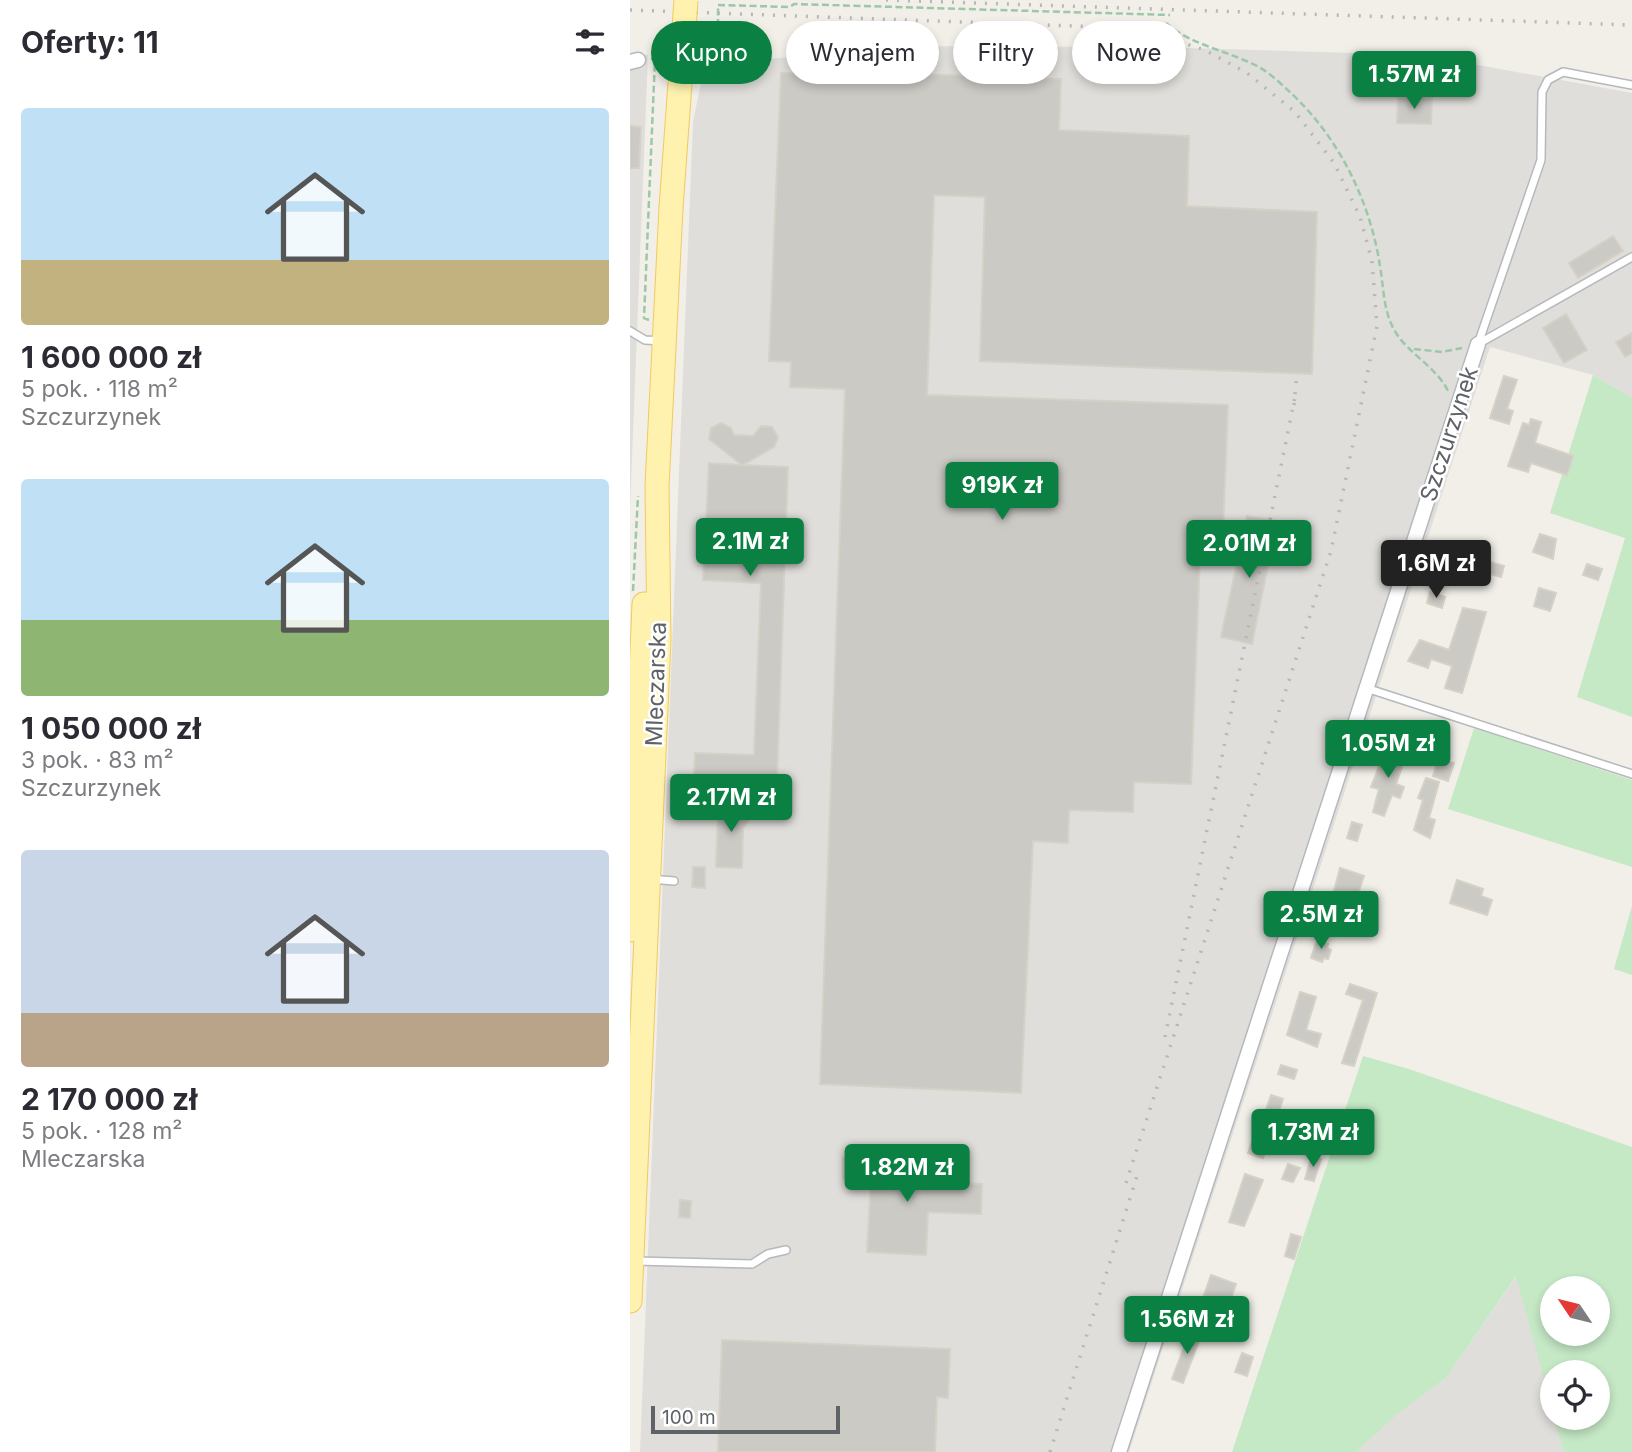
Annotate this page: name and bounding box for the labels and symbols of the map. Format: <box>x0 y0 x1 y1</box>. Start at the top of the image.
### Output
pin: 1.57M zł <box>1342 52 1486 111</box>
street label: Szczurzynek <box>1414 363 1484 505</box>
pin: 919K zł <box>937 462 1067 522</box>
pin: 2.1M zł <box>685 518 815 578</box>
pin: 2.01M zł <box>1177 520 1321 580</box>
pin: 1.6M zł <box>1371 540 1501 600</box>
street label: Mleczarska <box>640 621 672 747</box>
pin: 1.05M zł <box>1316 720 1460 780</box>
pin: 2.17M zł <box>659 774 803 834</box>
pin: 2.5M zł <box>1256 892 1386 951</box>
pin: 1.73M zł <box>1241 1110 1385 1169</box>
pin: 1.82M zł <box>835 1144 979 1204</box>
north arrow <box>1540 1276 1610 1346</box>
pin: 1.56M zł <box>1115 1296 1259 1356</box>
scale bar <box>651 1403 840 1435</box>

